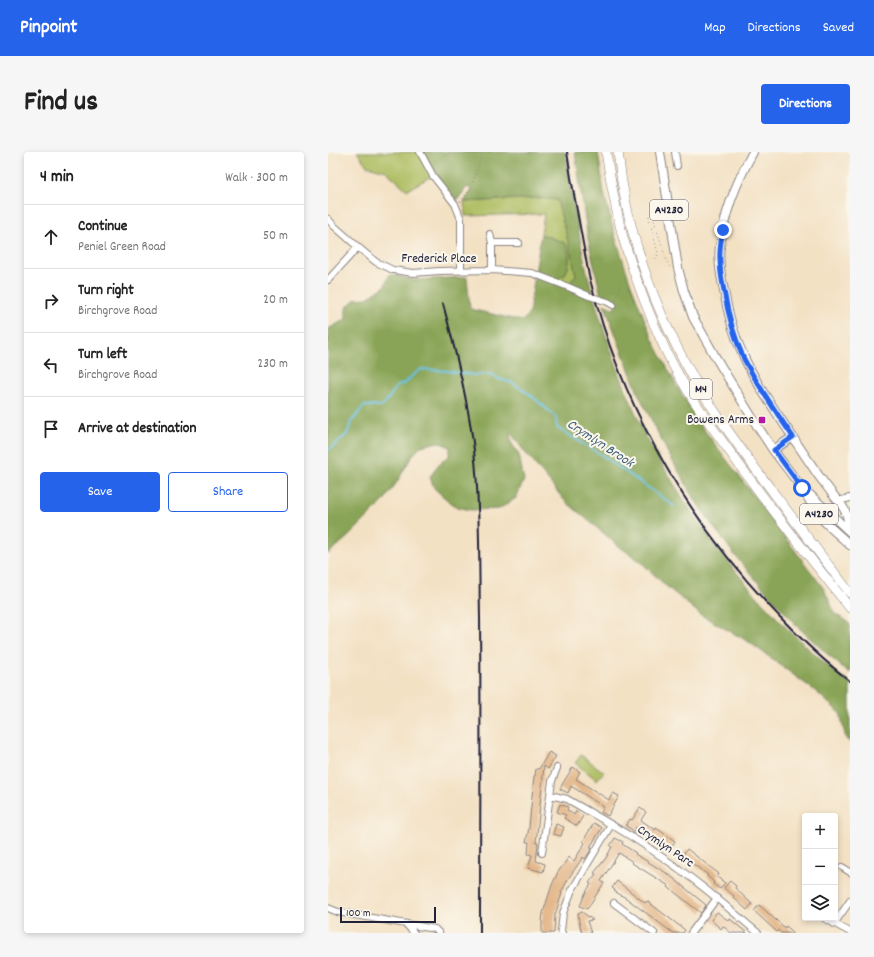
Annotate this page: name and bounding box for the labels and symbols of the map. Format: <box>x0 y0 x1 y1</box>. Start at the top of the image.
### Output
road number: A4230 <box>650 200 688 220</box>
route end <box>714 221 732 239</box>
street label: Frederick Place <box>402 250 477 269</box>
road number: M4 <box>690 379 712 399</box>
place label: Bowens Arms <box>687 411 754 430</box>
water label: Crymlyn Brook <box>563 415 638 474</box>
marker: Bowens Arms <box>757 415 767 425</box>
route start <box>793 479 811 497</box>
road number: A4230 <box>800 504 838 524</box>
street label: Crymlyn Parc <box>633 821 697 873</box>
scale bar <box>340 905 436 924</box>

